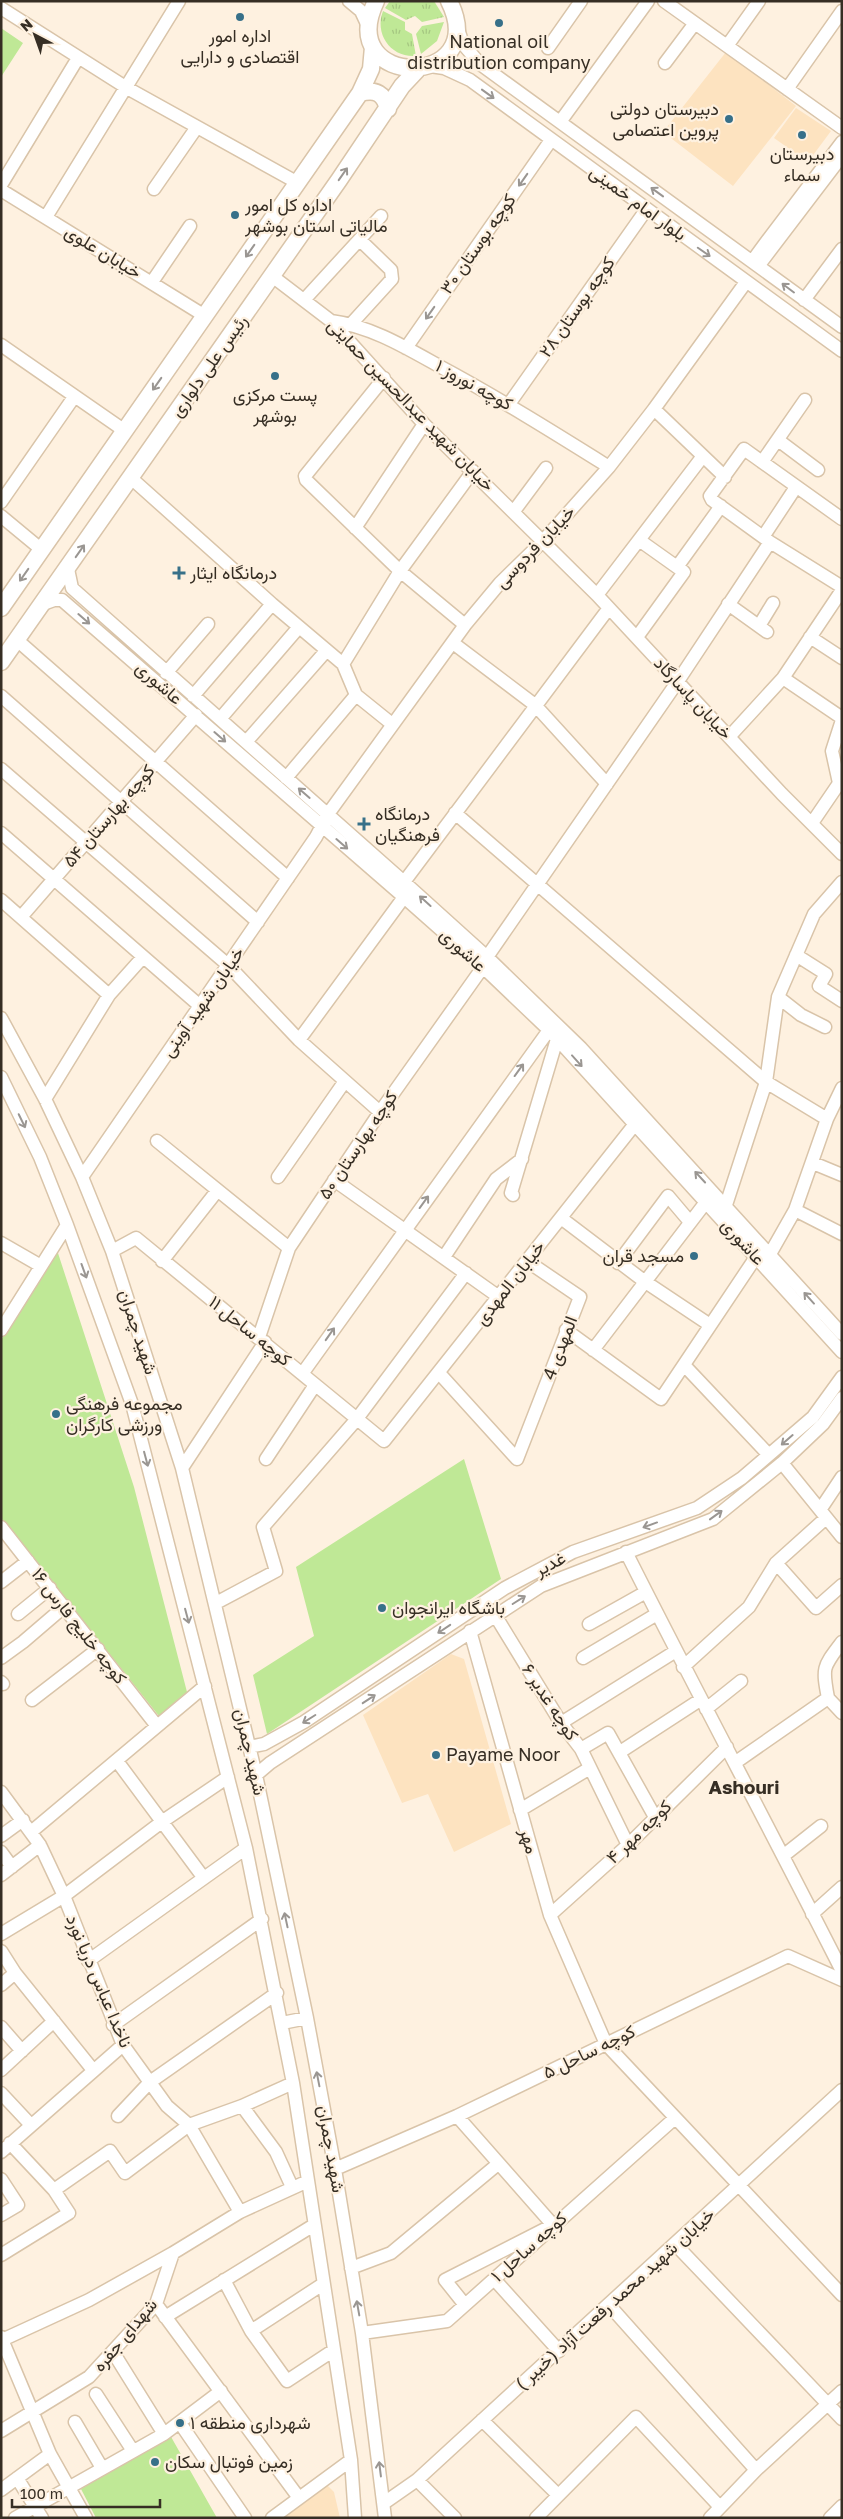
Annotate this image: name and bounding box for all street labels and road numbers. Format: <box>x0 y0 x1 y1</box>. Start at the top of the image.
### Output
street label: بلوار امام خمینی <box>585 160 691 246</box>
street label: کوچه بوستان ۳۰ <box>435 189 521 299</box>
street label: خیابان علوی <box>61 220 146 284</box>
street label: کوچه بوستان ۲۸ <box>533 252 621 362</box>
street label: رئیس علی دلواری <box>165 310 252 421</box>
street label: خیابان شهید عبدالحسین حمایتی <box>323 313 500 496</box>
street label: کوچه نوروز ۱ <box>431 354 517 416</box>
street label: خیابان فردوسی <box>489 500 580 593</box>
street label: خیابان پاسارگاد <box>648 651 738 745</box>
street label: عاشوری <box>131 656 188 709</box>
street label: کوچه بهارستان ۵۴ <box>58 759 160 873</box>
street label: عاشوری <box>435 923 492 977</box>
street label: خیابان شهید آوینی <box>156 942 249 1061</box>
street label: کوچه بهارستان ۵۰ <box>313 1086 403 1204</box>
street label: عاشوری <box>716 1213 770 1270</box>
street label: خیابان المهدی <box>469 1236 550 1330</box>
street label: شهید چمران <box>113 1286 163 1378</box>
street label: کوچه ساحل ۱۱ <box>204 1290 296 1372</box>
street label: المهدی 4 <box>537 1313 582 1383</box>
street label: غدیر <box>529 1546 569 1582</box>
street label: کوچه خلیج فارس ۱۶ <box>26 1563 132 1689</box>
street label: کوچه غدیر ۶ <box>516 1659 584 1745</box>
street label: شهید چمران <box>228 1706 272 1798</box>
street label: کوچه مهر ۴ <box>601 1795 677 1869</box>
street label: مهر <box>515 1824 544 1856</box>
street label: ناخدا عباس دریا نورد <box>61 1911 138 2051</box>
street label: کوچه ساحل ۵ <box>539 2019 639 2085</box>
street label: شهید چمران <box>312 2103 350 2195</box>
street label: ( خیبر) خیابان شهید محمد رفعت آزاد <box>510 2203 719 2395</box>
street label: کوچه ساحل ۱ <box>486 2206 572 2288</box>
street label: شهدای جفره <box>87 2293 162 2376</box>

